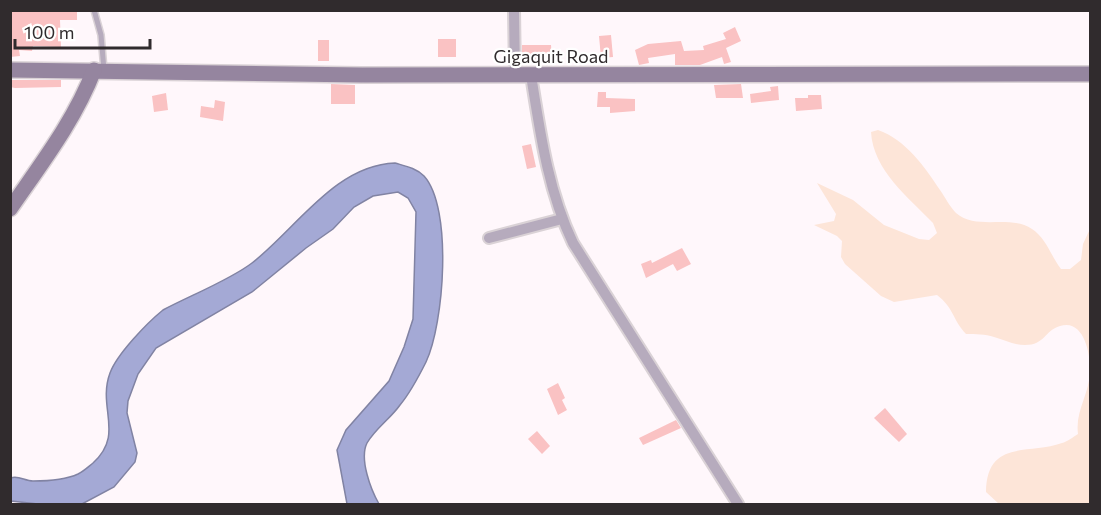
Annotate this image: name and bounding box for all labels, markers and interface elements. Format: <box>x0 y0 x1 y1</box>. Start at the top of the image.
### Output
scale bar <box>15 12 150 50</box>
text: 100 m <box>24 21 74 43</box>
street label: Gigaquit Road <box>494 45 608 67</box>

